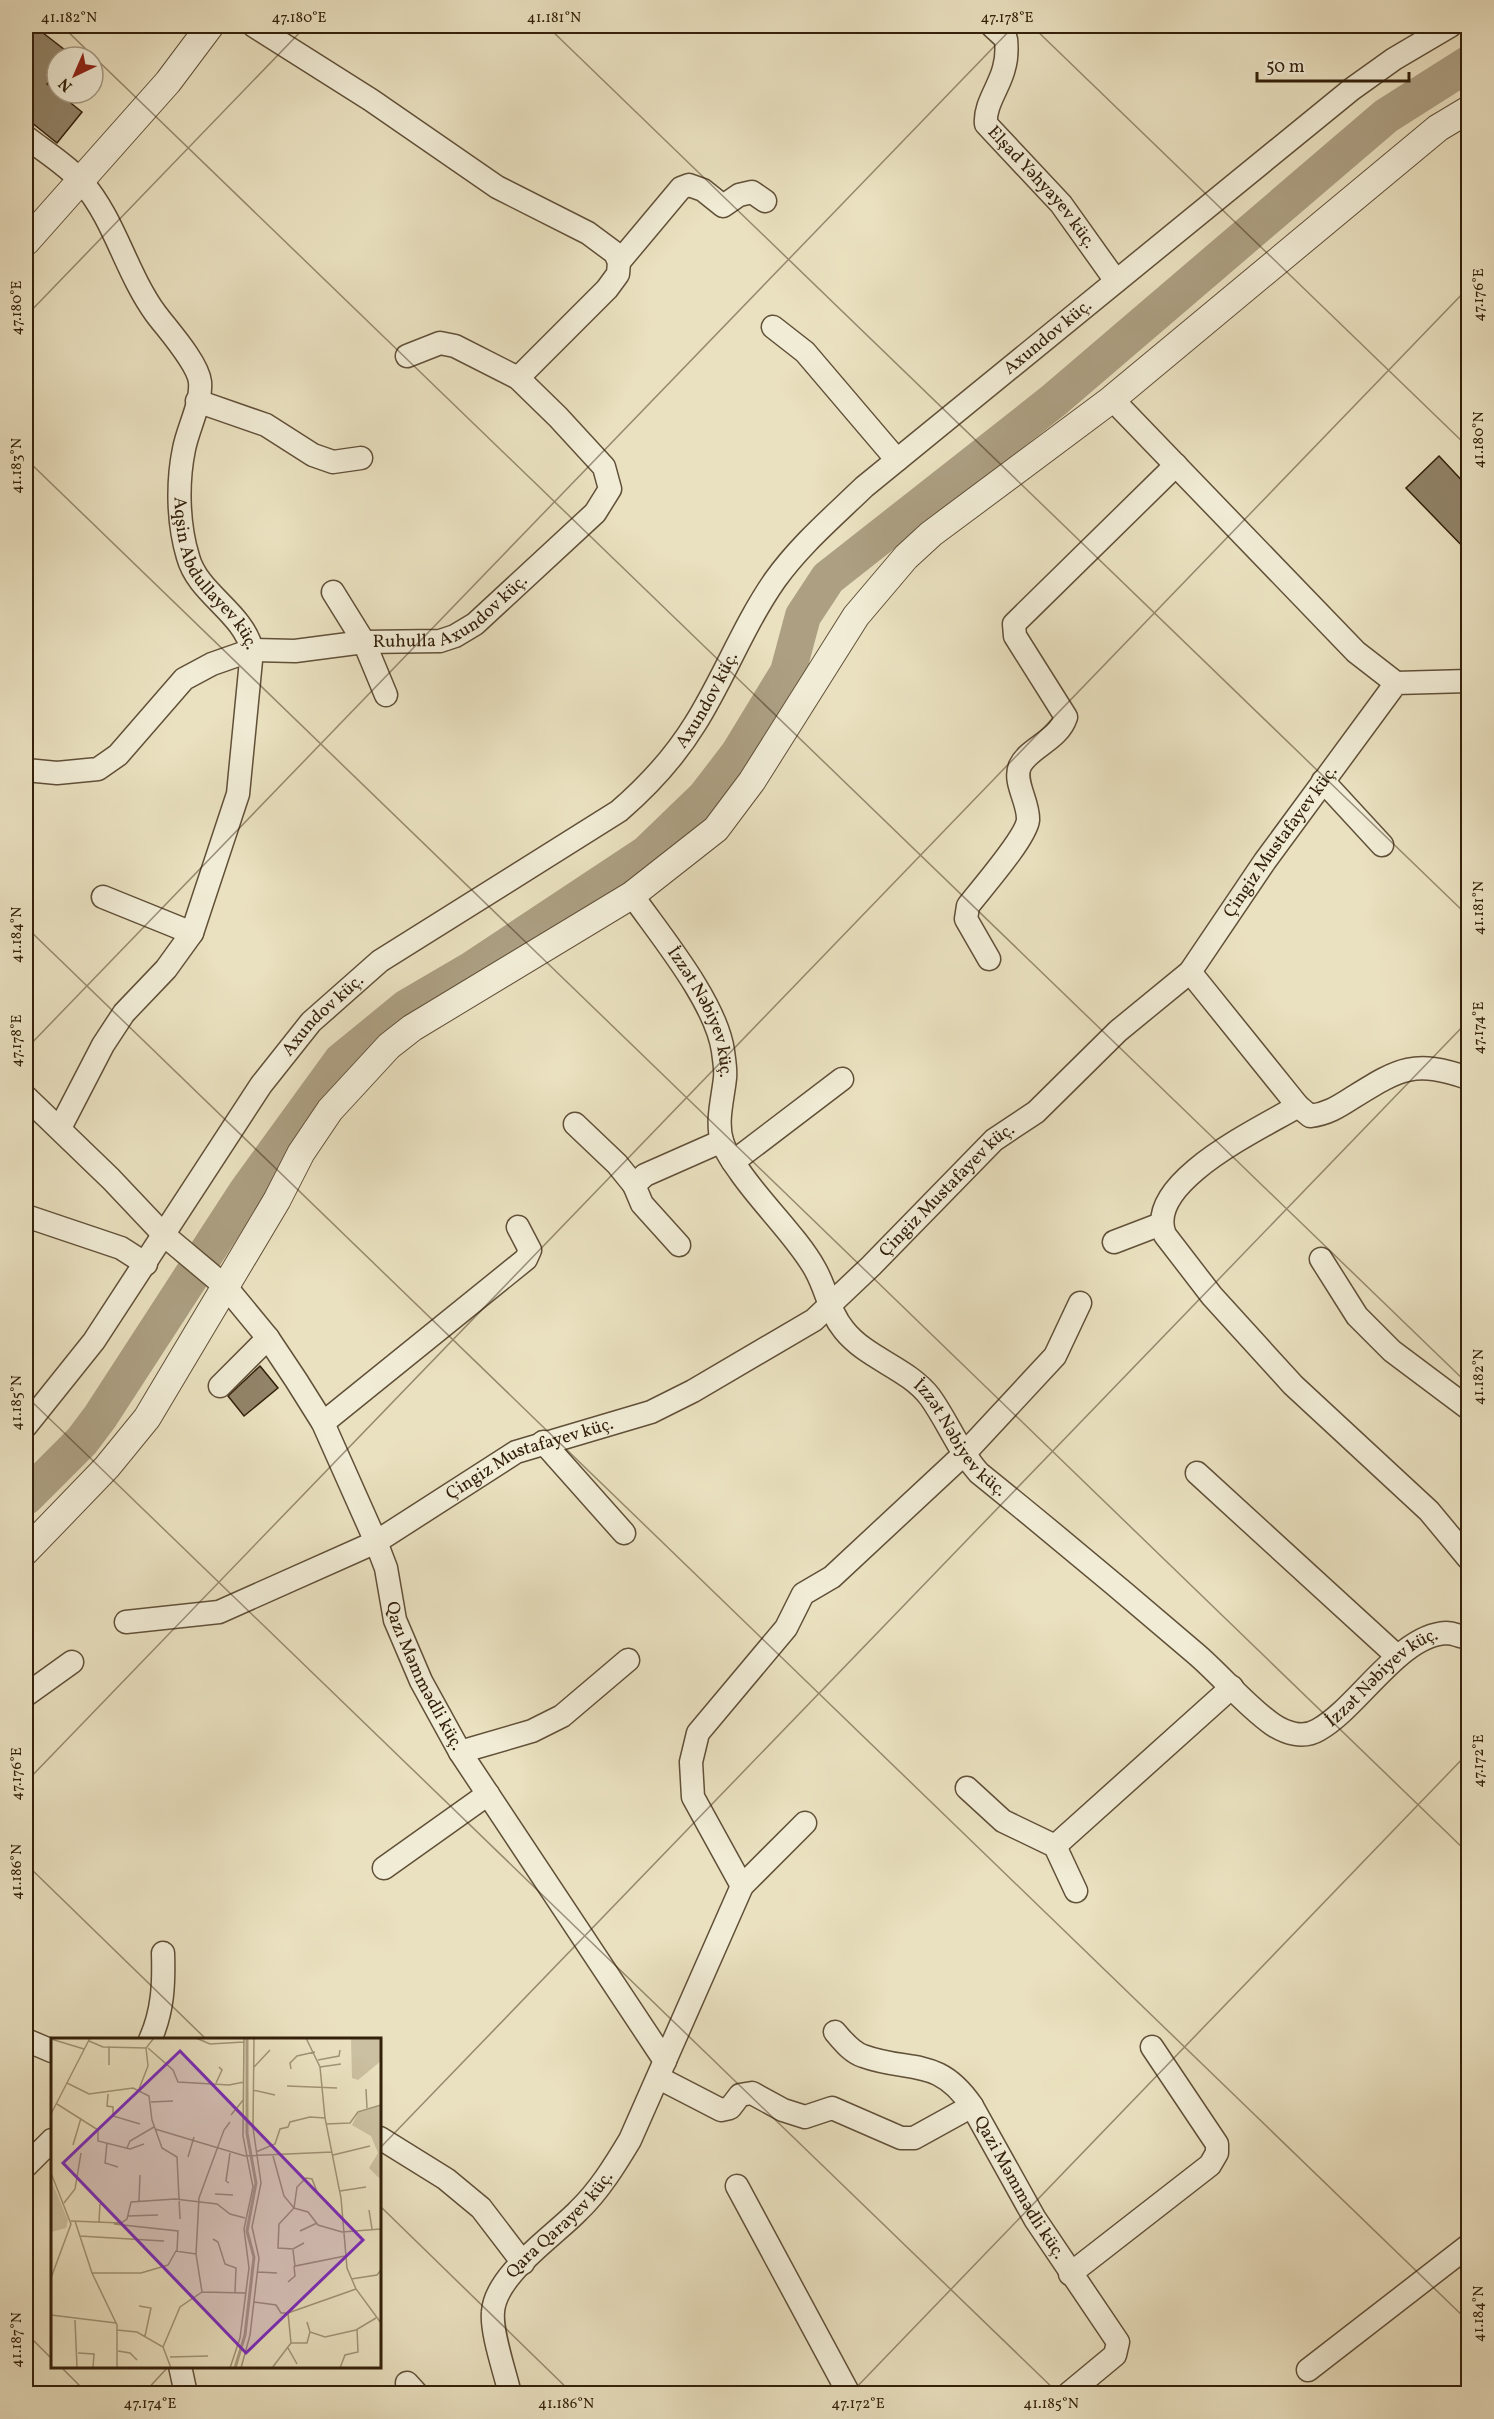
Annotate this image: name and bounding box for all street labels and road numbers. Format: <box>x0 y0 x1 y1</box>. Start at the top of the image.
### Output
street label: Elşad Yəhyayev küç. <box>981 120 1102 254</box>
street label: Axundov küç. <box>998 294 1097 381</box>
street label: Aqşin Abdullayev küç. <box>167 496 264 653</box>
street label: Ruhulla Axundov küç. <box>373 569 533 654</box>
street label: Axundov küç. <box>670 648 744 754</box>
street label: Çingiz Mustafayev küç. <box>1217 760 1344 923</box>
street label: İzzət Nəbiyev küç. <box>661 942 738 1079</box>
street label: Axundov küç. <box>276 968 369 1062</box>
street label: Çingiz Mustafayev küç. <box>874 1117 1020 1263</box>
street label: İzzət Nəbiyev küç. <box>908 1373 1012 1503</box>
street label: Çingiz Mustafayev küç. <box>441 1411 617 1506</box>
street label: Qazı Məmmədli küç. <box>380 1600 469 1755</box>
street label: İzzət Nəbiyev küç. <box>1321 1622 1441 1733</box>
street label: Qazi Məmmədli küç. <box>967 2111 1071 2264</box>
street label: Qara Qarayev küç. <box>500 2166 619 2284</box>

